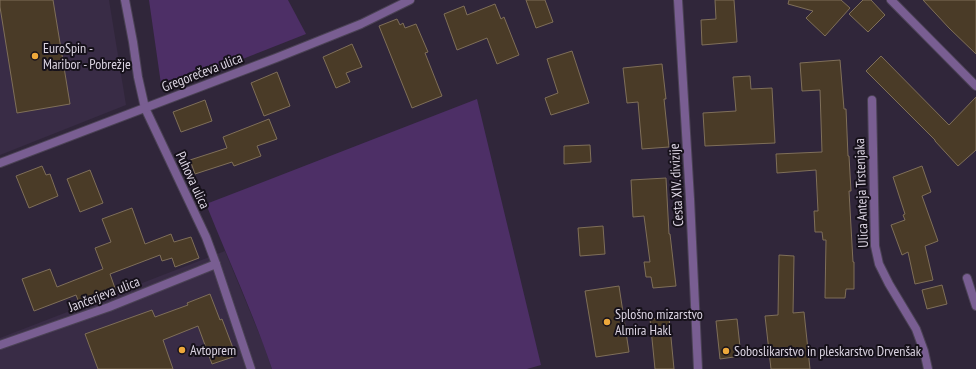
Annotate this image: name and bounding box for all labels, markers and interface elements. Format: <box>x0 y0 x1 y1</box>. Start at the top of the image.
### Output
place label: EuroSpin - Maribor - Pobrežje <box>43 39 131 73</box>
street label: Gregorečeva ulica <box>159 48 245 96</box>
marker: EuroSpin - Maribor - Pobrežje <box>30 51 40 61</box>
street label: Ulica Anteja Trstenjaka <box>850 138 872 248</box>
street label: Cesta XIV. divizije <box>665 143 687 227</box>
street label: Puhova ulica <box>172 149 214 211</box>
street label: Jančerjeva ulica <box>65 272 142 316</box>
place label: Splošno mizarstvo Almira Hakl <box>615 305 703 339</box>
marker: Splošno mizarstvo Almira Hakl <box>602 317 612 327</box>
place label: Avtoprem <box>190 341 236 359</box>
place label: Soboslikarstvo in pleskarstvo Drvenšak <box>734 342 922 360</box>
marker: Avtoprem <box>177 345 187 355</box>
marker: Soboslikarstvo in pleskarstvo Drvenšak <box>721 346 731 356</box>

